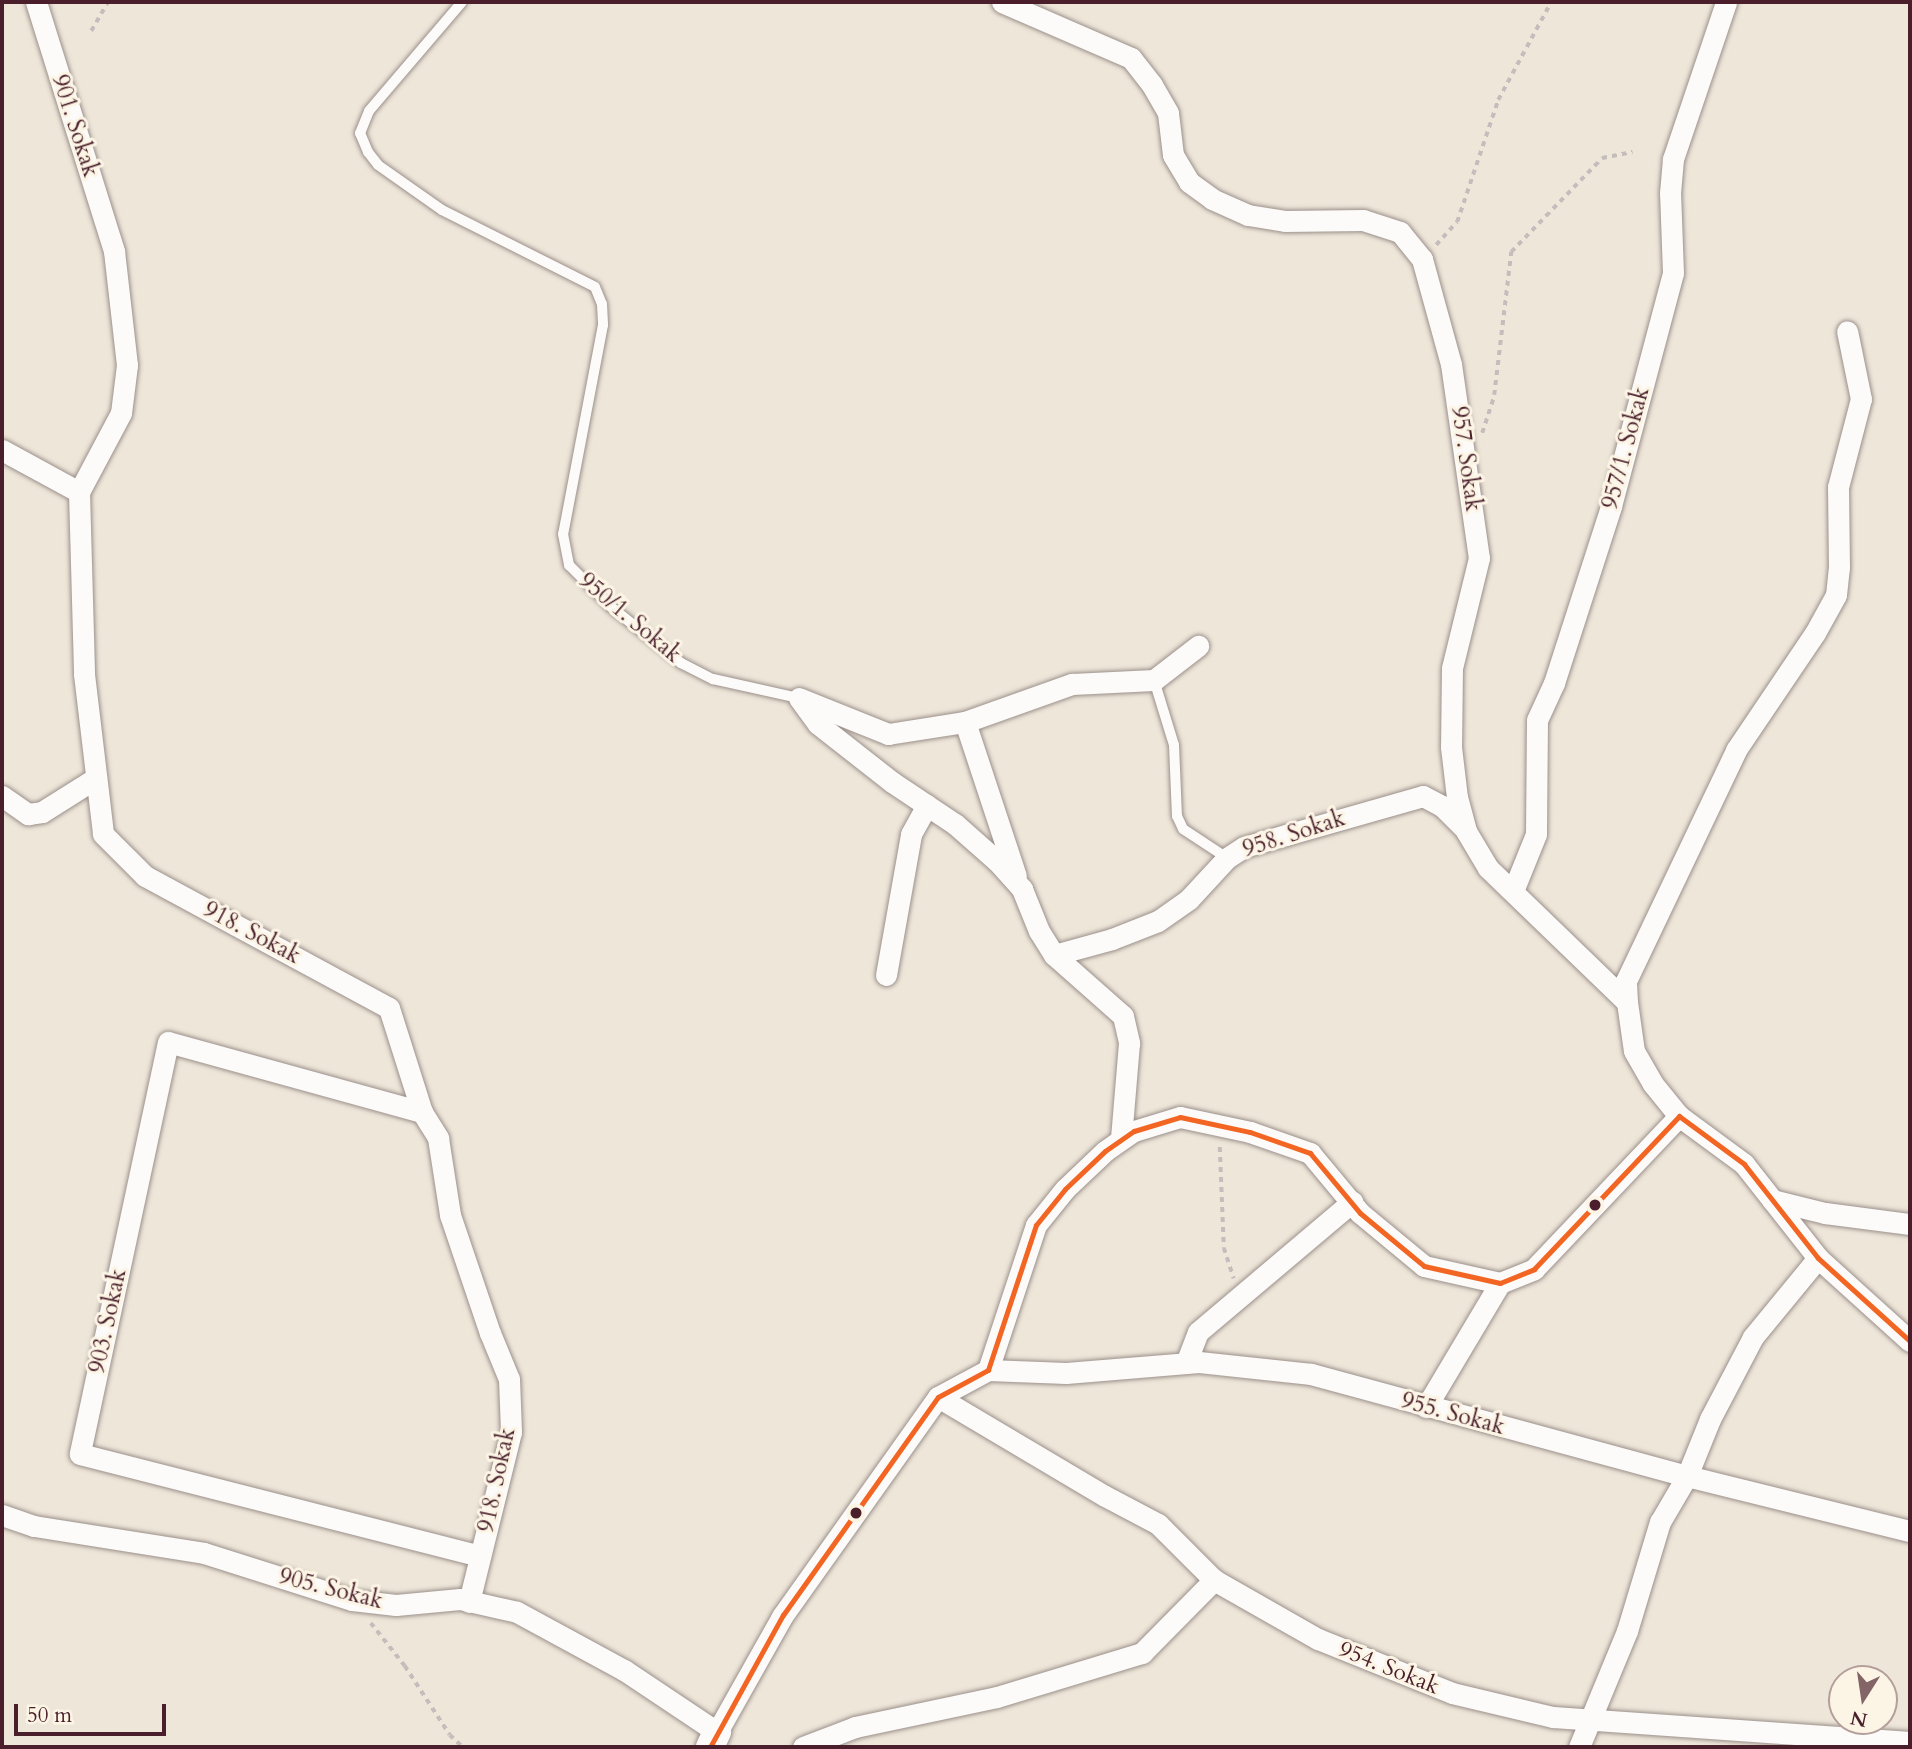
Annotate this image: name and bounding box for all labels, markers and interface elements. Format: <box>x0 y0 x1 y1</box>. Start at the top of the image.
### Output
street label: 901. Sokak <box>46 71 104 181</box>
street label: 957/1. Sokak <box>1596 384 1656 512</box>
street label: 957. Sokak <box>1445 405 1487 513</box>
street label: 950/1. Sokak <box>573 567 687 669</box>
street label: 958. Sokak <box>1239 805 1349 863</box>
street label: 918. Sokak <box>199 896 305 970</box>
unlabelled marker <box>1588 1198 1602 1212</box>
street label: 903. Sokak <box>83 1266 133 1376</box>
street label: 955. Sokak <box>1398 1387 1508 1441</box>
street label: 918. Sokak <box>472 1425 522 1535</box>
unlabelled marker <box>849 1506 863 1520</box>
street label: 905. Sokak <box>276 1563 386 1615</box>
street label: 954. Sokak <box>1335 1635 1443 1701</box>
north arrow <box>1828 1665 1898 1735</box>
scale bar <box>18 1690 170 1734</box>
text: 50 m <box>27 1701 72 1730</box>
text: N <box>1848 1704 1870 1733</box>

